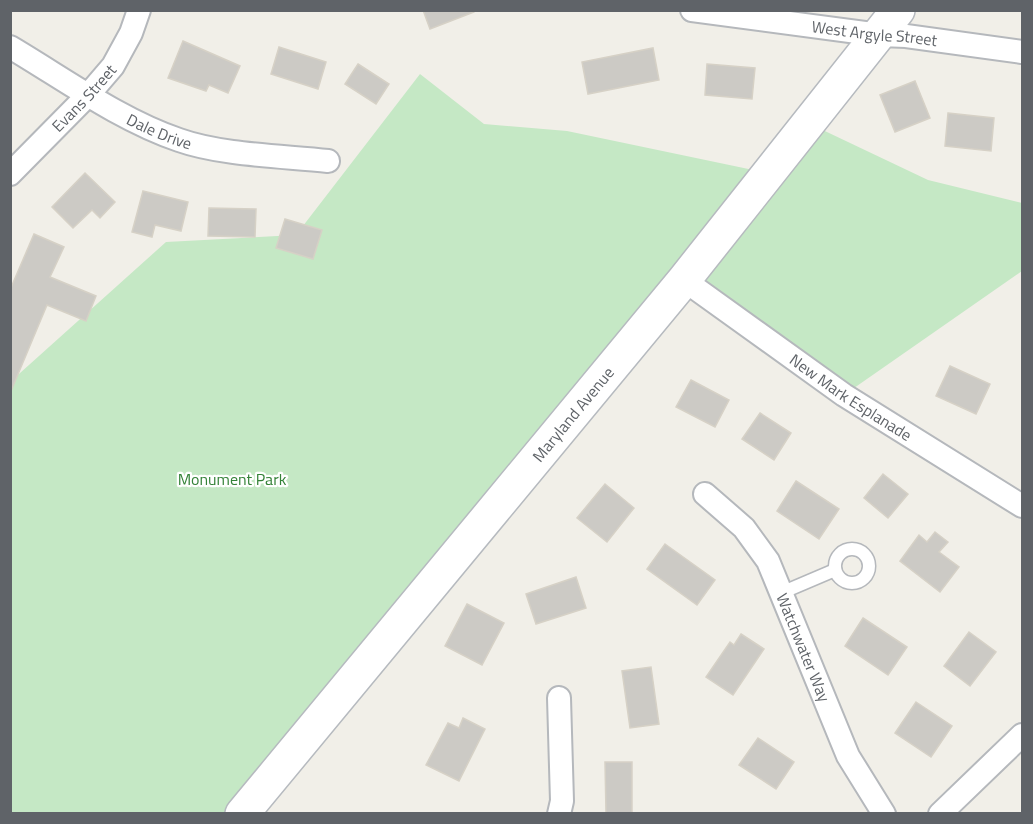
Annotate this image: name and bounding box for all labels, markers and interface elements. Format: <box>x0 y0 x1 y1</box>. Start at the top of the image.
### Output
street label: West Argyle Street <box>810 14 939 52</box>
street label: Evans Street <box>46 58 122 137</box>
street label: Dale Drive <box>123 107 195 155</box>
street label: New Mark Esplanade <box>785 348 917 447</box>
street label: Maryland Avenue <box>526 361 620 467</box>
park label: Monument Park <box>178 467 287 491</box>
street label: Watchwater Way <box>770 589 837 706</box>

